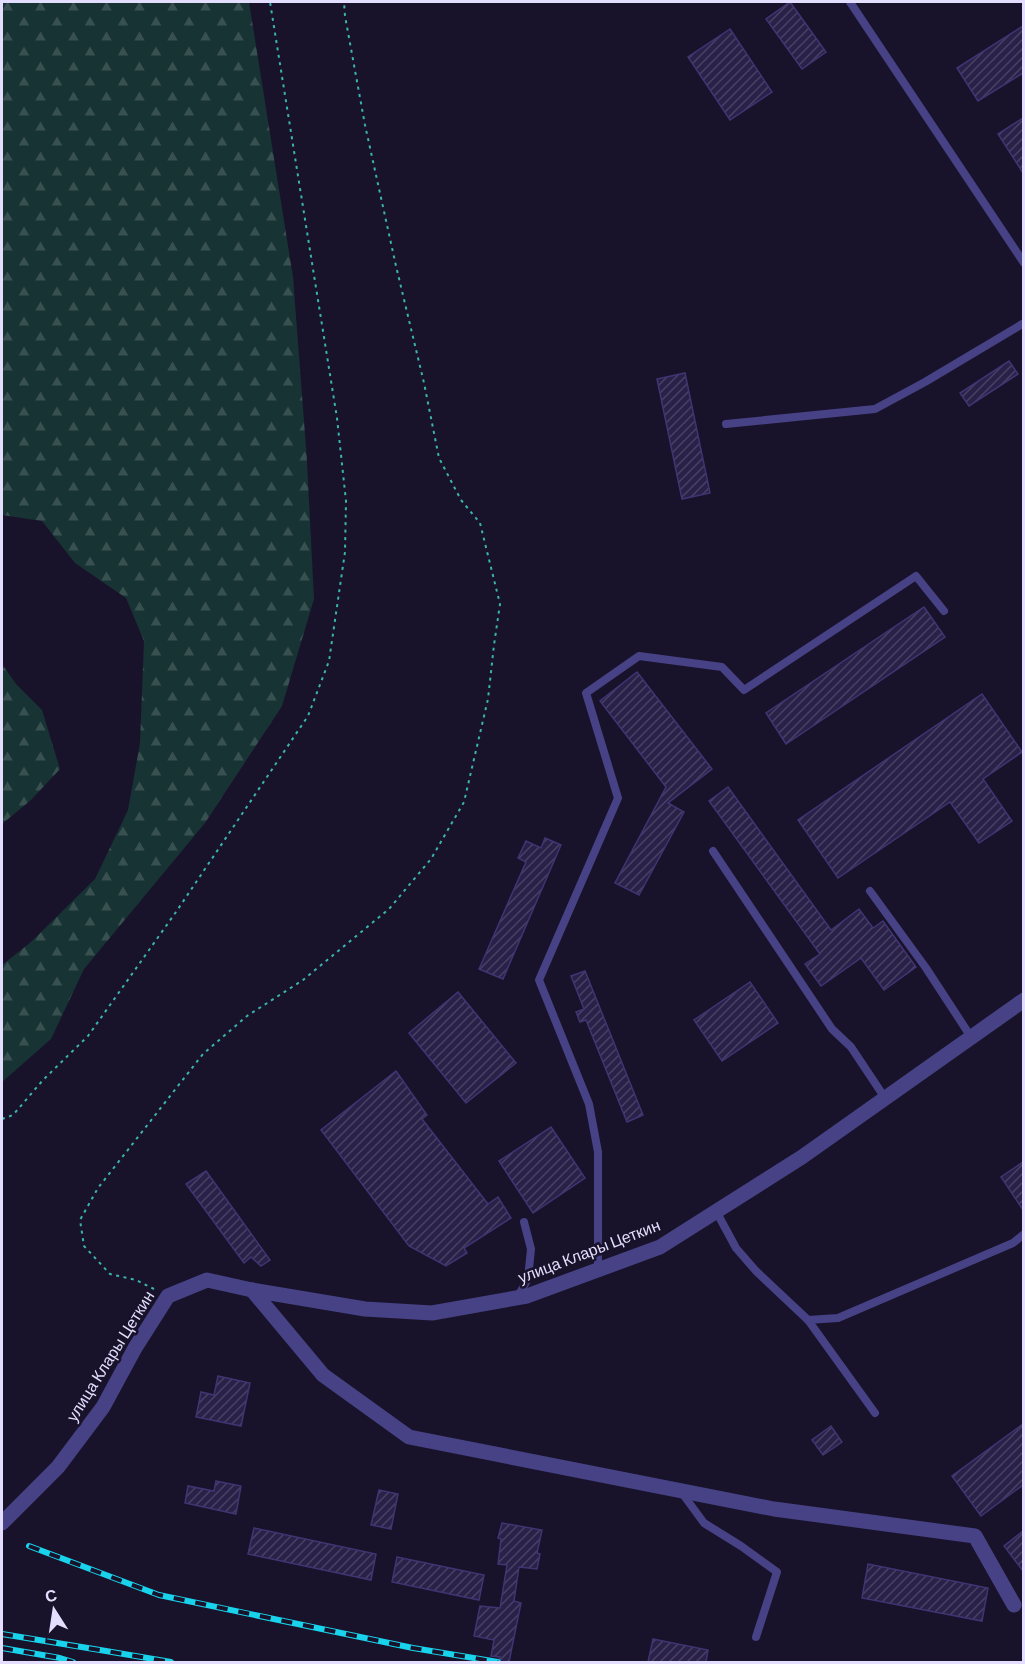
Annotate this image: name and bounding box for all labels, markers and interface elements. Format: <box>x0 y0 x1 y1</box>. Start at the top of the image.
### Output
street label: улица Клары Цеткин <box>515 1215 663 1286</box>
street label: улица Клары Цеткин <box>62 1287 158 1425</box>
north arrow <box>24 1580 84 1640</box>
text: С <box>43 1584 59 1605</box>

